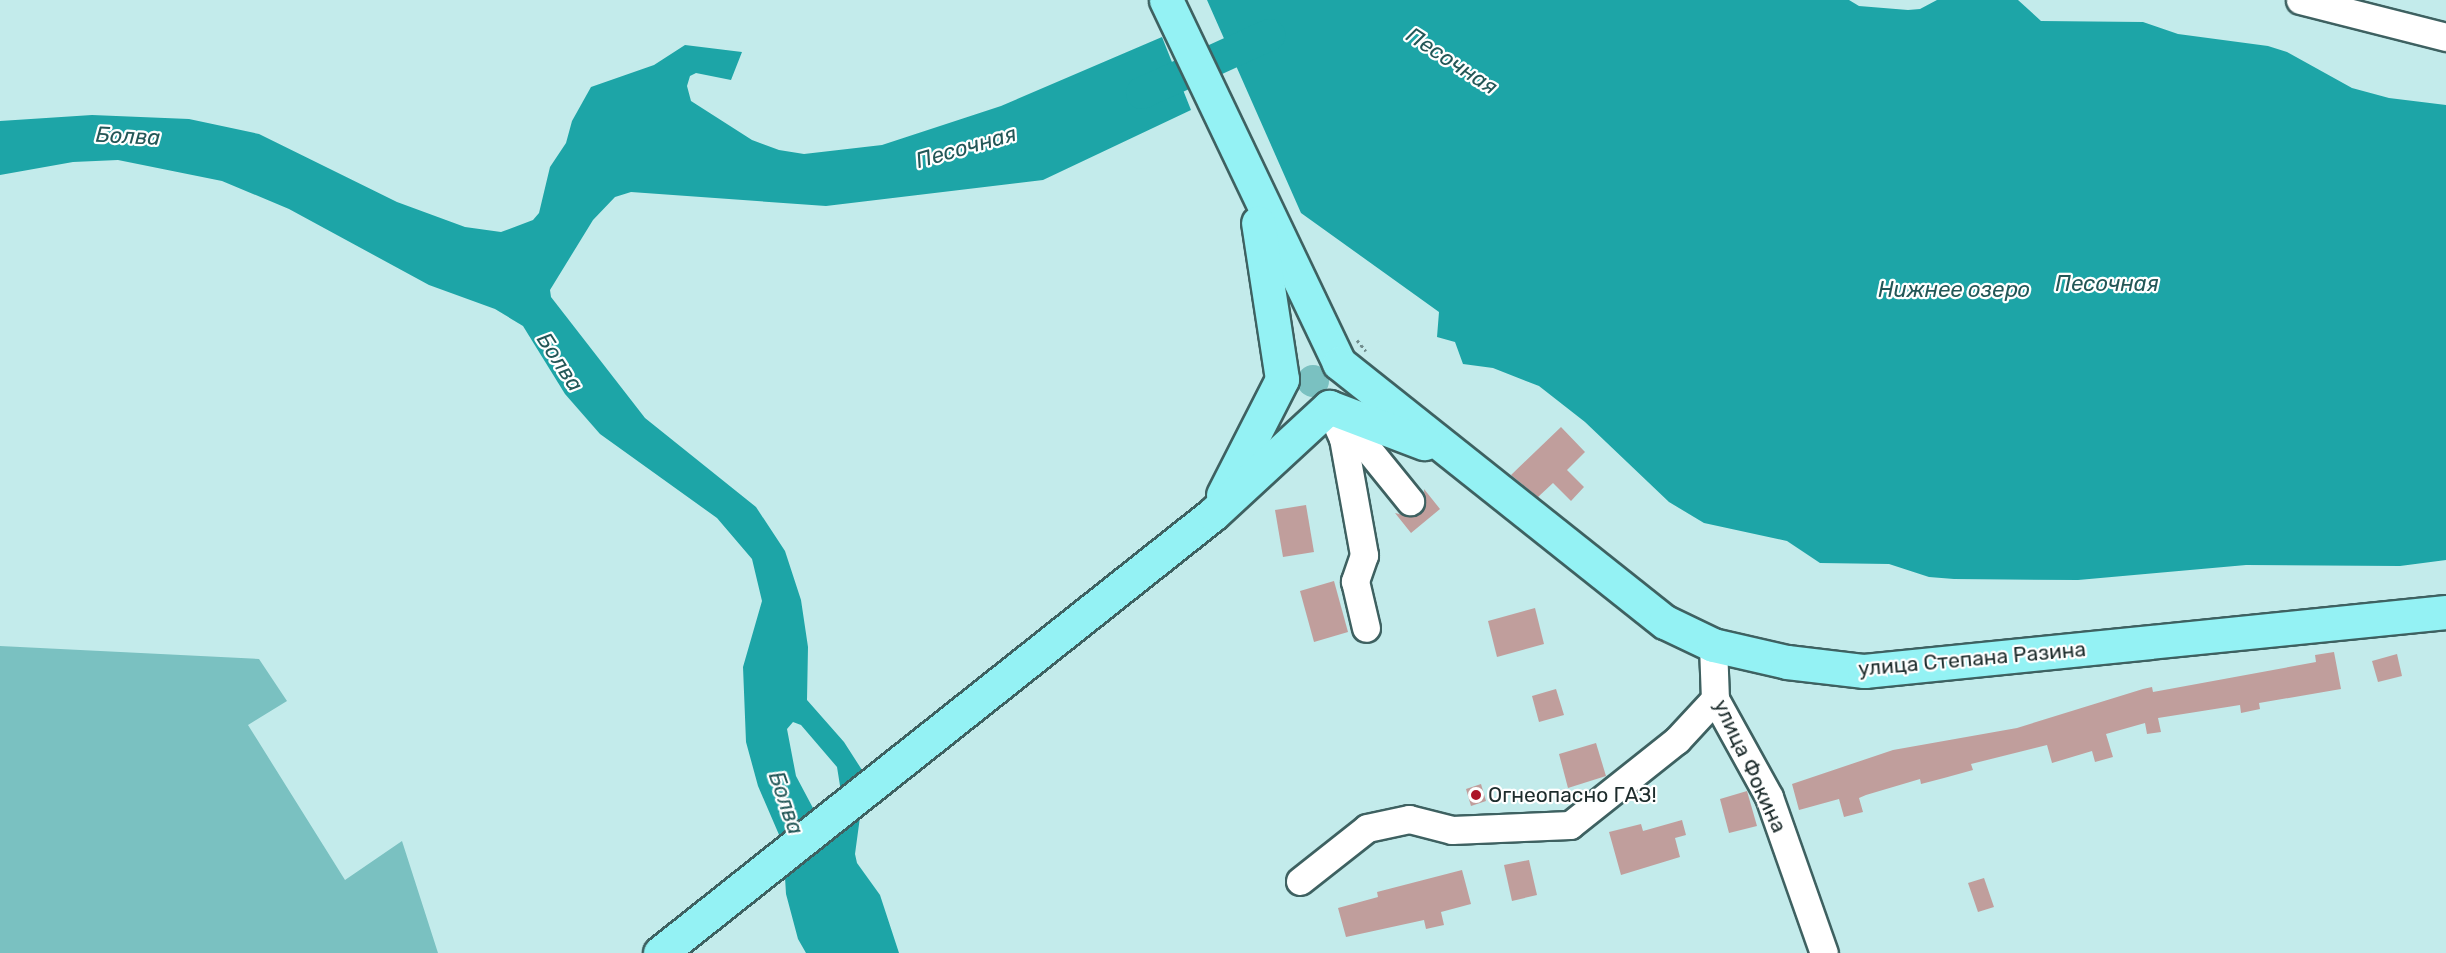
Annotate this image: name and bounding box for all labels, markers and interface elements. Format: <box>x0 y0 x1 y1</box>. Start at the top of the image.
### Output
water label: Песочная <box>1402 22 1502 100</box>
water label: Песочная <box>913 120 1019 174</box>
water label: Болва <box>95 121 161 151</box>
water label: Песочная <box>2055 271 2159 297</box>
water label: Нижнее озеро <box>1878 277 2030 303</box>
water label: Болва <box>531 328 589 396</box>
street label: улица Степана Разина <box>1857 636 2087 682</box>
street label: улица Фокина <box>1708 695 1792 837</box>
water label: Болва <box>763 768 809 838</box>
place label: Огнеопасно ГАЗ! <box>1488 782 1657 808</box>
marker: Огнеопасно ГАЗ! <box>1469 788 1483 802</box>

